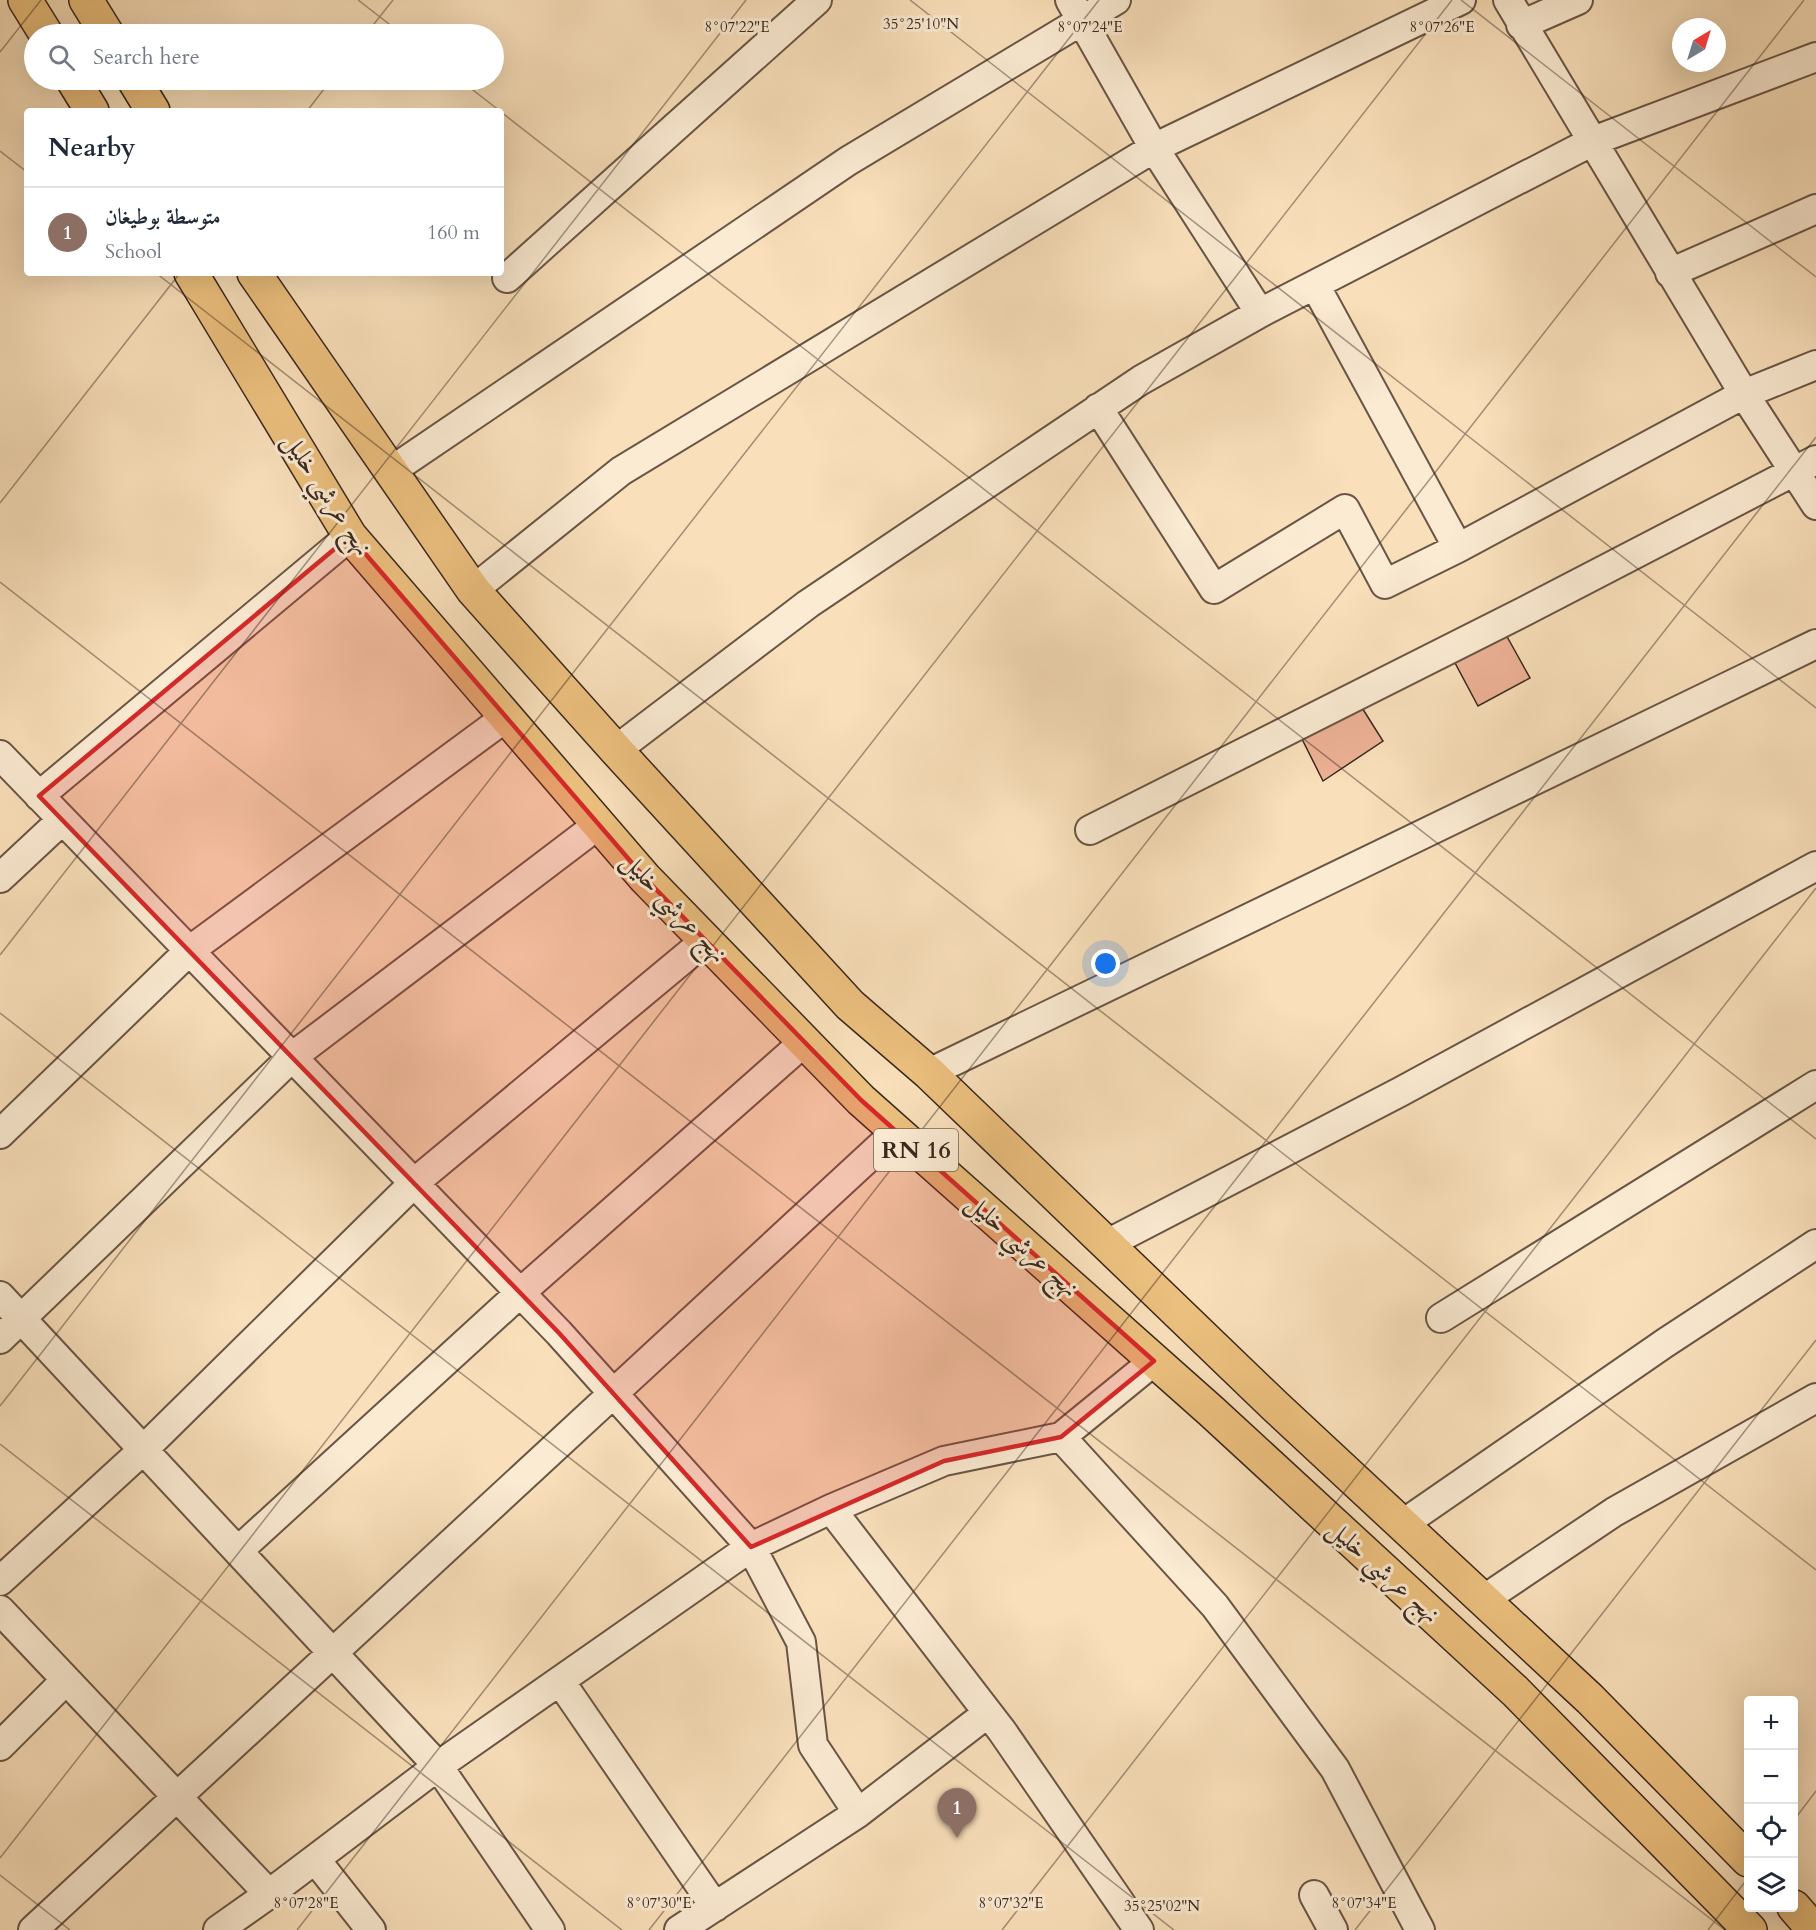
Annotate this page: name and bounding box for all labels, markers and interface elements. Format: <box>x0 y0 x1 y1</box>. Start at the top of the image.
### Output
text: 35°25'10"N <box>883 14 959 34</box>
text: 8°07'22"E <box>705 17 769 37</box>
text: 8°07'24"E <box>1058 17 1122 37</box>
text: 8°07'26"E <box>1410 17 1474 37</box>
north arrow <box>1672 18 1726 72</box>
search box <box>24 24 504 90</box>
icon: search <box>45 41 78 74</box>
text: Search here <box>93 42 200 72</box>
text: Nearby <box>48 130 136 165</box>
text: متوسطة بوطيغان <box>105 202 221 232</box>
text: 1 <box>62 219 73 246</box>
text: 160 m <box>427 219 480 246</box>
text: School <box>105 238 162 265</box>
street label: نهج عرشي خليل <box>270 425 381 566</box>
street label: نهج عرشي خليل <box>610 844 736 975</box>
your location <box>1091 949 1120 978</box>
road number: RN 16 <box>874 1129 958 1171</box>
street label: نهج عرشي خليل <box>955 1185 1087 1310</box>
street label: نهج عرشي خليل <box>1316 1511 1448 1636</box>
map controls <box>1744 1696 1798 1912</box>
button: + <box>1744 1696 1798 1750</box>
button: − <box>1744 1750 1798 1804</box>
pin: 1 <box>938 1788 976 1838</box>
button: locate <box>1744 1804 1798 1858</box>
button: layers <box>1744 1858 1798 1912</box>
text: 8°07'28"E <box>274 1893 338 1913</box>
text: 8°07'30"E <box>627 1893 691 1913</box>
text: 8°07'32"E <box>979 1893 1043 1913</box>
text: 8°07'34"E <box>1332 1893 1396 1913</box>
text: 35°25'02"N <box>1124 1896 1200 1916</box>

